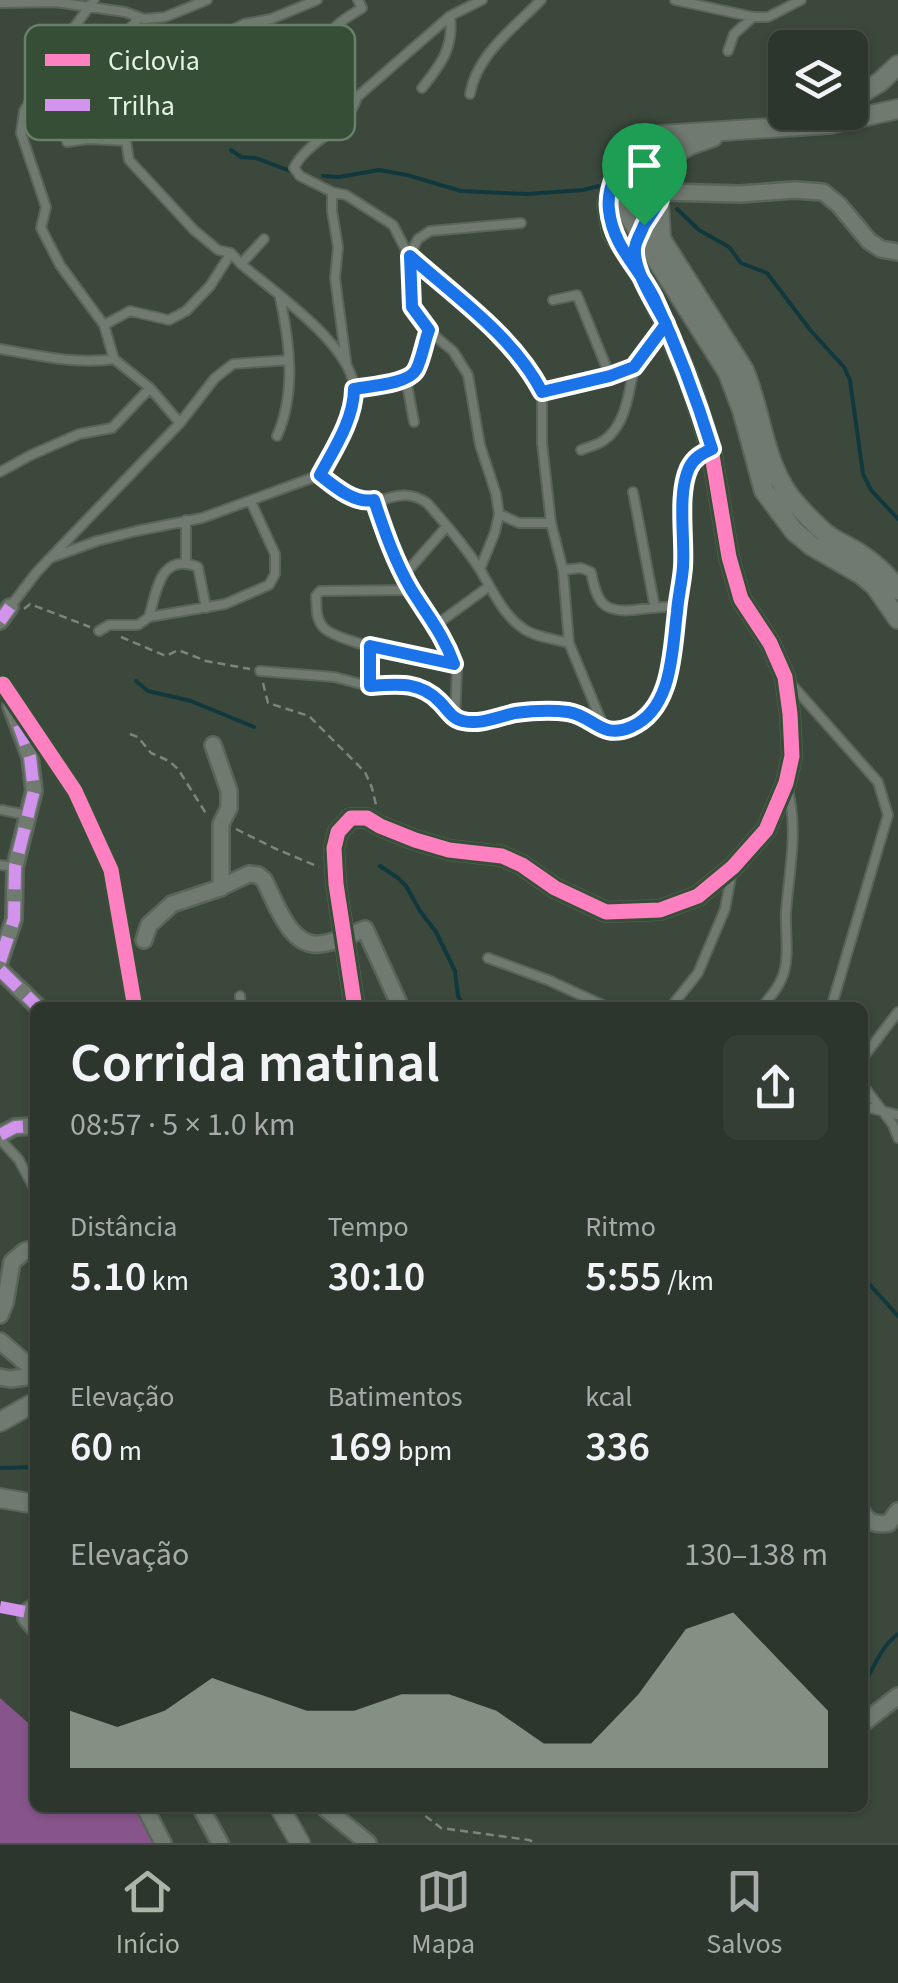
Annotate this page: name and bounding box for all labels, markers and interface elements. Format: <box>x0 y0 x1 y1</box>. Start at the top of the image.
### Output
legend <box>25 25 355 140</box>
map controls <box>768 30 868 130</box>
button: layers <box>768 30 868 130</box>
text: Ciclovia <box>108 41 200 81</box>
text: Trilha <box>108 86 175 126</box>
pin <box>602 123 687 226</box>
icon: arrive <box>617 138 672 193</box>
text: Corrida matinal <box>70 1025 440 1103</box>
button: share <box>723 1035 828 1140</box>
text: 08:57 · 5 × 1.0 km <box>70 1102 296 1148</box>
text: Distância <box>70 1207 177 1247</box>
text: Tempo <box>328 1207 409 1247</box>
text: Ritmo <box>585 1207 656 1247</box>
text: 5.10 <box>70 1247 146 1307</box>
text: 30:10 <box>328 1247 425 1307</box>
text: 5:55 <box>585 1247 662 1307</box>
text: km <box>146 1261 189 1301</box>
text: /km <box>662 1261 714 1301</box>
text: Elevação <box>70 1377 174 1417</box>
text: Batimentos <box>328 1377 463 1417</box>
text: kcal <box>585 1377 632 1417</box>
text: 60 <box>70 1417 113 1477</box>
text: 169 <box>328 1417 392 1477</box>
text: 336 <box>585 1417 650 1477</box>
text: m <box>113 1431 142 1471</box>
text: bpm <box>392 1431 452 1471</box>
text: Elevação <box>70 1532 189 1578</box>
text: 130–138 m <box>684 1532 828 1578</box>
tab: Início <box>116 1864 180 1964</box>
tab: Mapa <box>411 1864 475 1964</box>
tab: Salvos <box>706 1864 782 1964</box>

